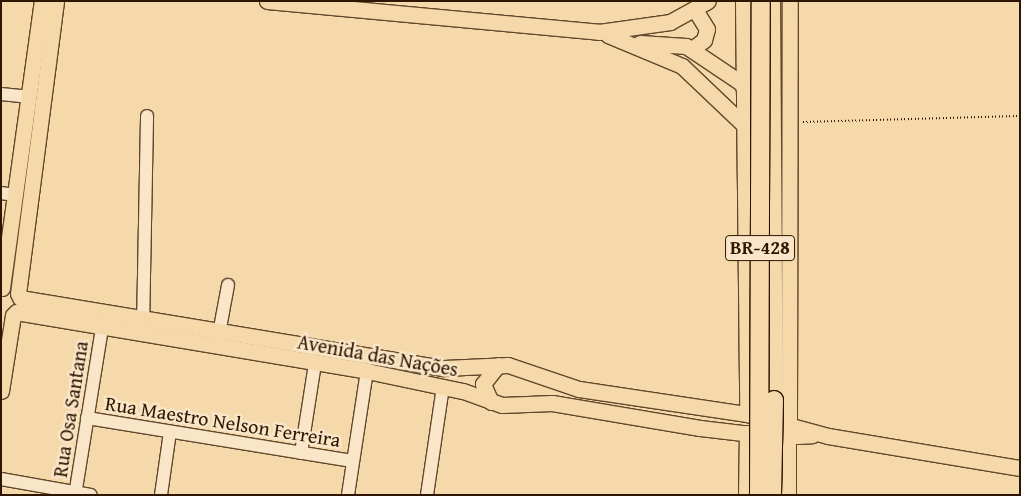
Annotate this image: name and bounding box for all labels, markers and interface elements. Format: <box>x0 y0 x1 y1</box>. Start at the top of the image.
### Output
road number: BR-428 <box>725 232 795 264</box>
street label: Avenida das Nações <box>296 329 460 381</box>
street label: Rua Osa Santana <box>47 339 93 479</box>
street label: Rua Maestro Nelson Ferreira <box>104 391 342 451</box>

